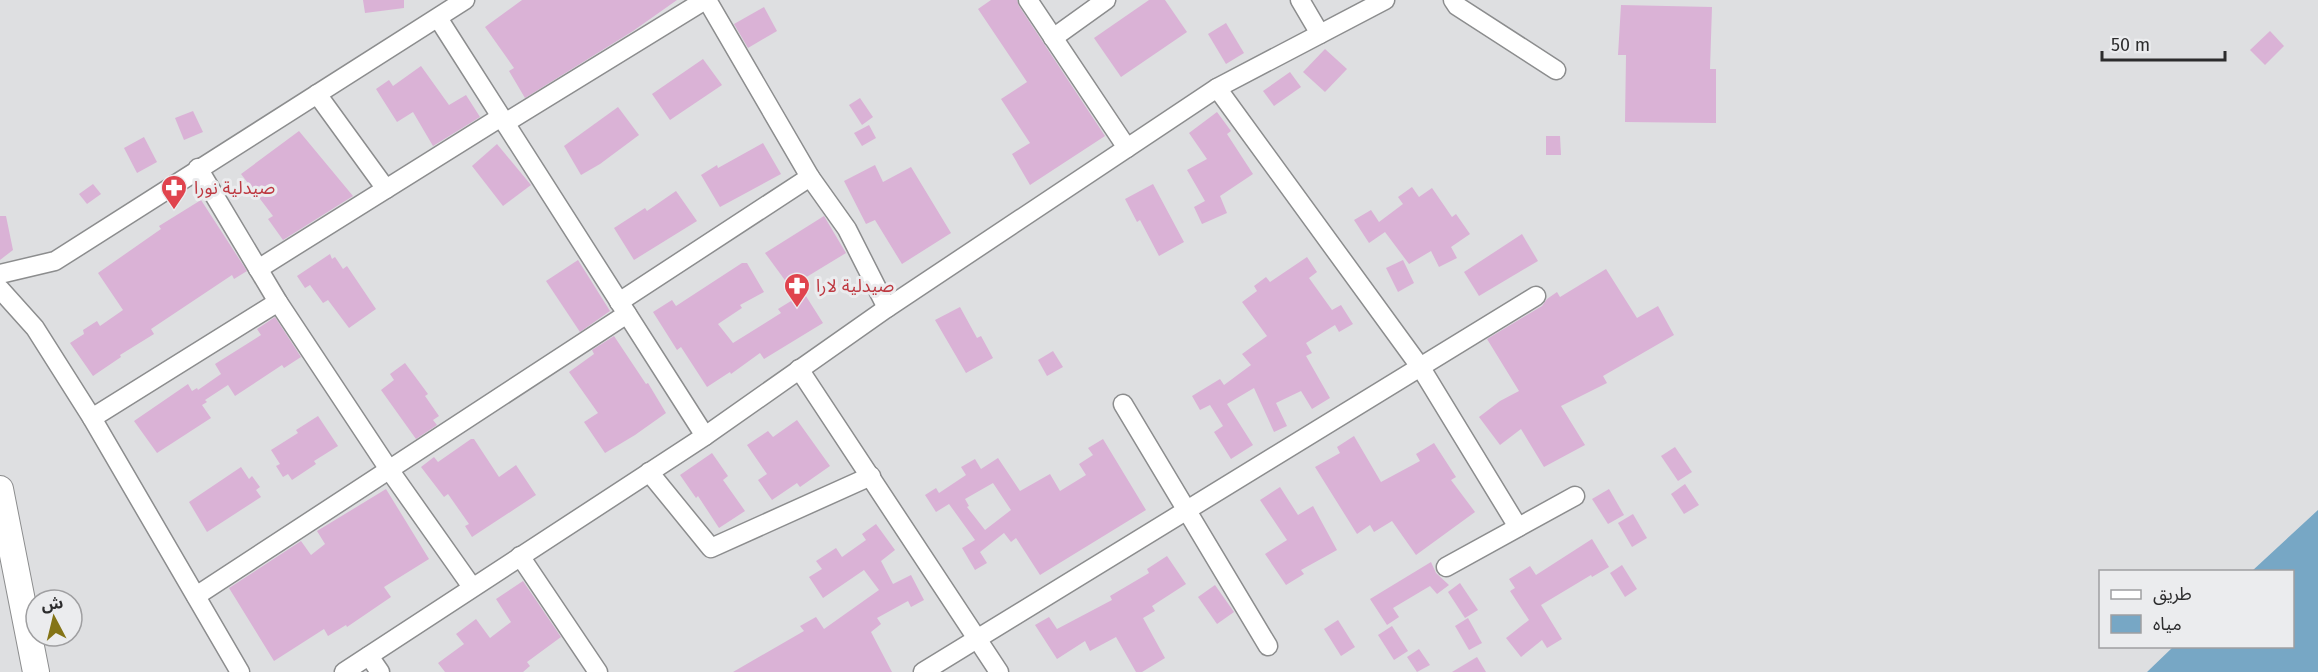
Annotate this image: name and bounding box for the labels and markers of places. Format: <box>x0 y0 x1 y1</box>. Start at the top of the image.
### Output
pharmacy icon: صيدلية نورا <box>159 173 189 211</box>
place label: صيدلية نورا <box>194 177 275 199</box>
pharmacy icon: صيدلية لارا <box>782 271 812 309</box>
place label: صيدلية لارا <box>816 275 894 297</box>

